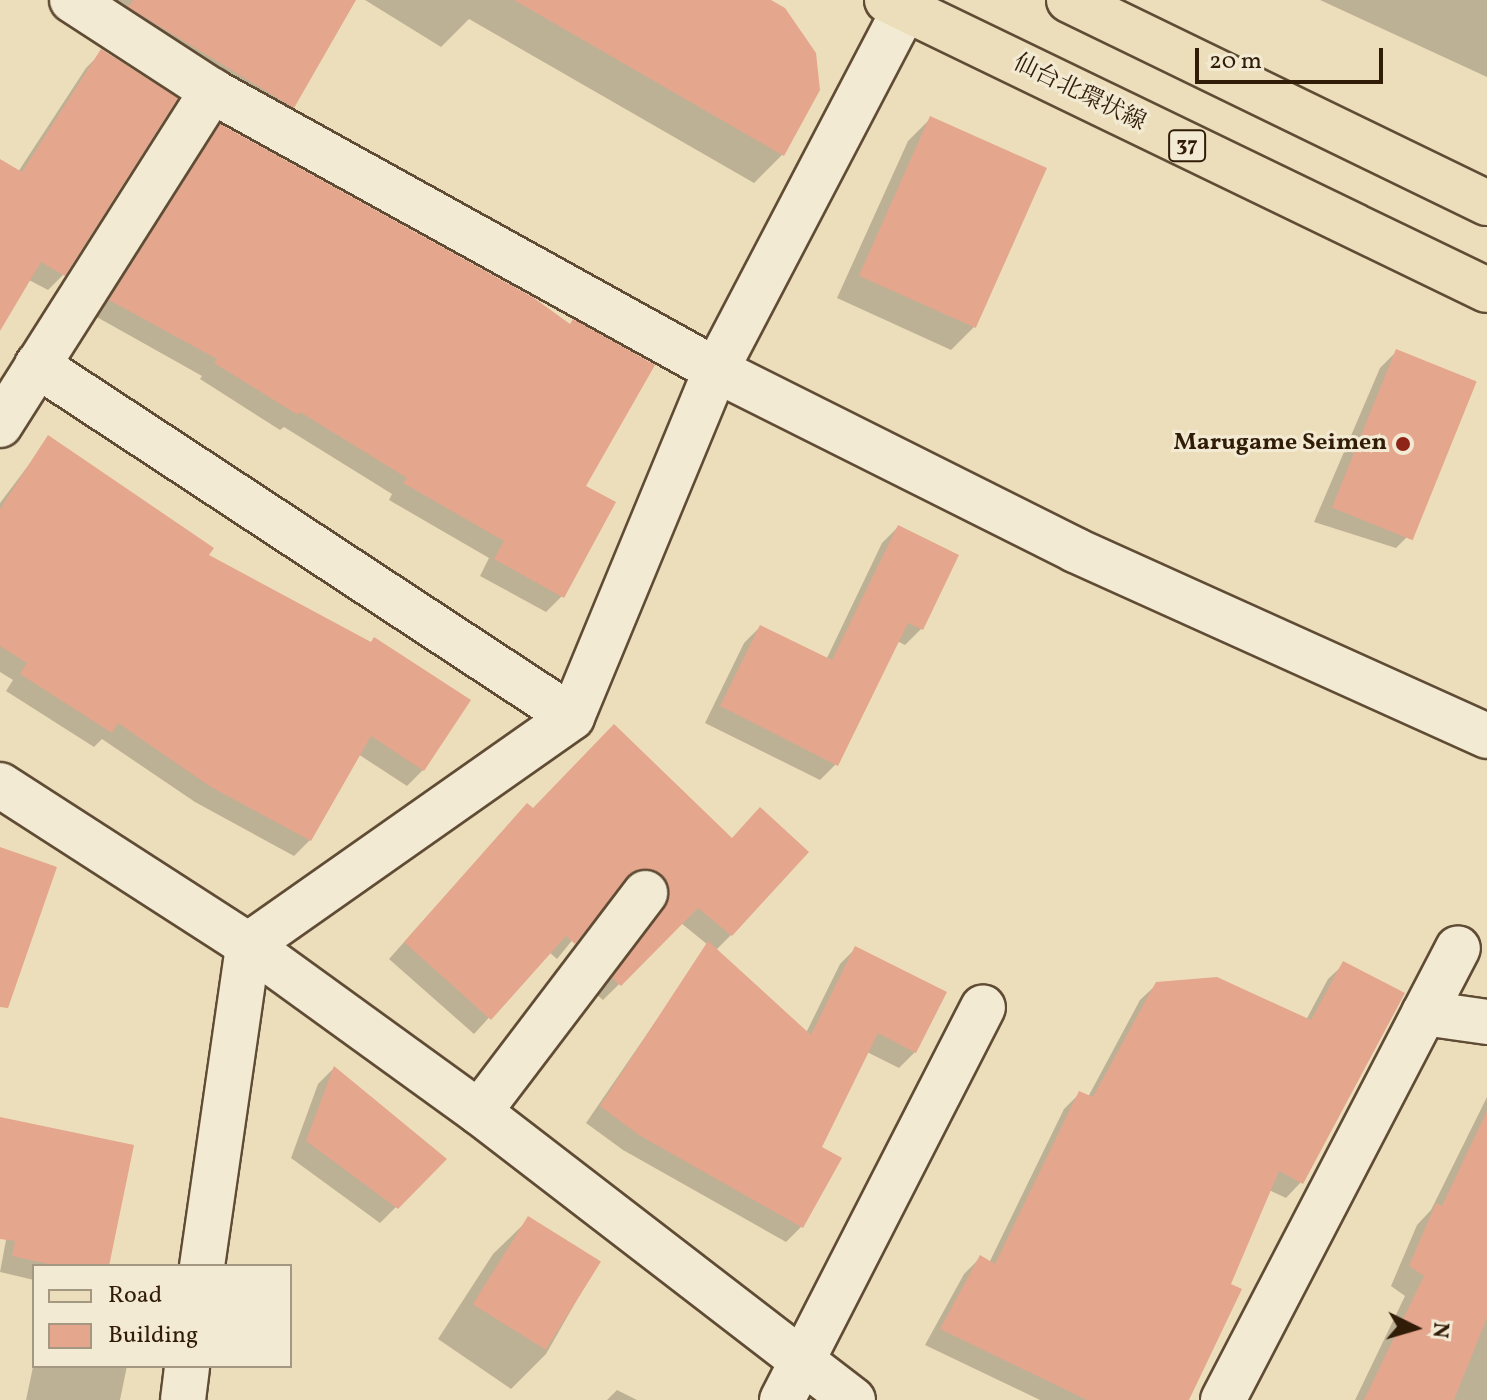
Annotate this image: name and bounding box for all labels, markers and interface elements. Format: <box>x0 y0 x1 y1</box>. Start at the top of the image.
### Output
scale bar <box>1199 32 1387 82</box>
text: 20 m <box>1209 45 1262 79</box>
street label: 仙台北環状線 <box>1008 49 1150 139</box>
road number: 37 <box>1167 128 1207 164</box>
place label: Marugame Seimen <box>1173 430 1387 458</box>
marker: Marugame Seimen <box>1394 435 1412 453</box>
legend <box>32 1264 292 1368</box>
text: Road <box>108 1279 162 1313</box>
north arrow <box>1375 1288 1455 1368</box>
text: Building <box>108 1319 198 1353</box>
text: N <box>1423 1321 1456 1339</box>

